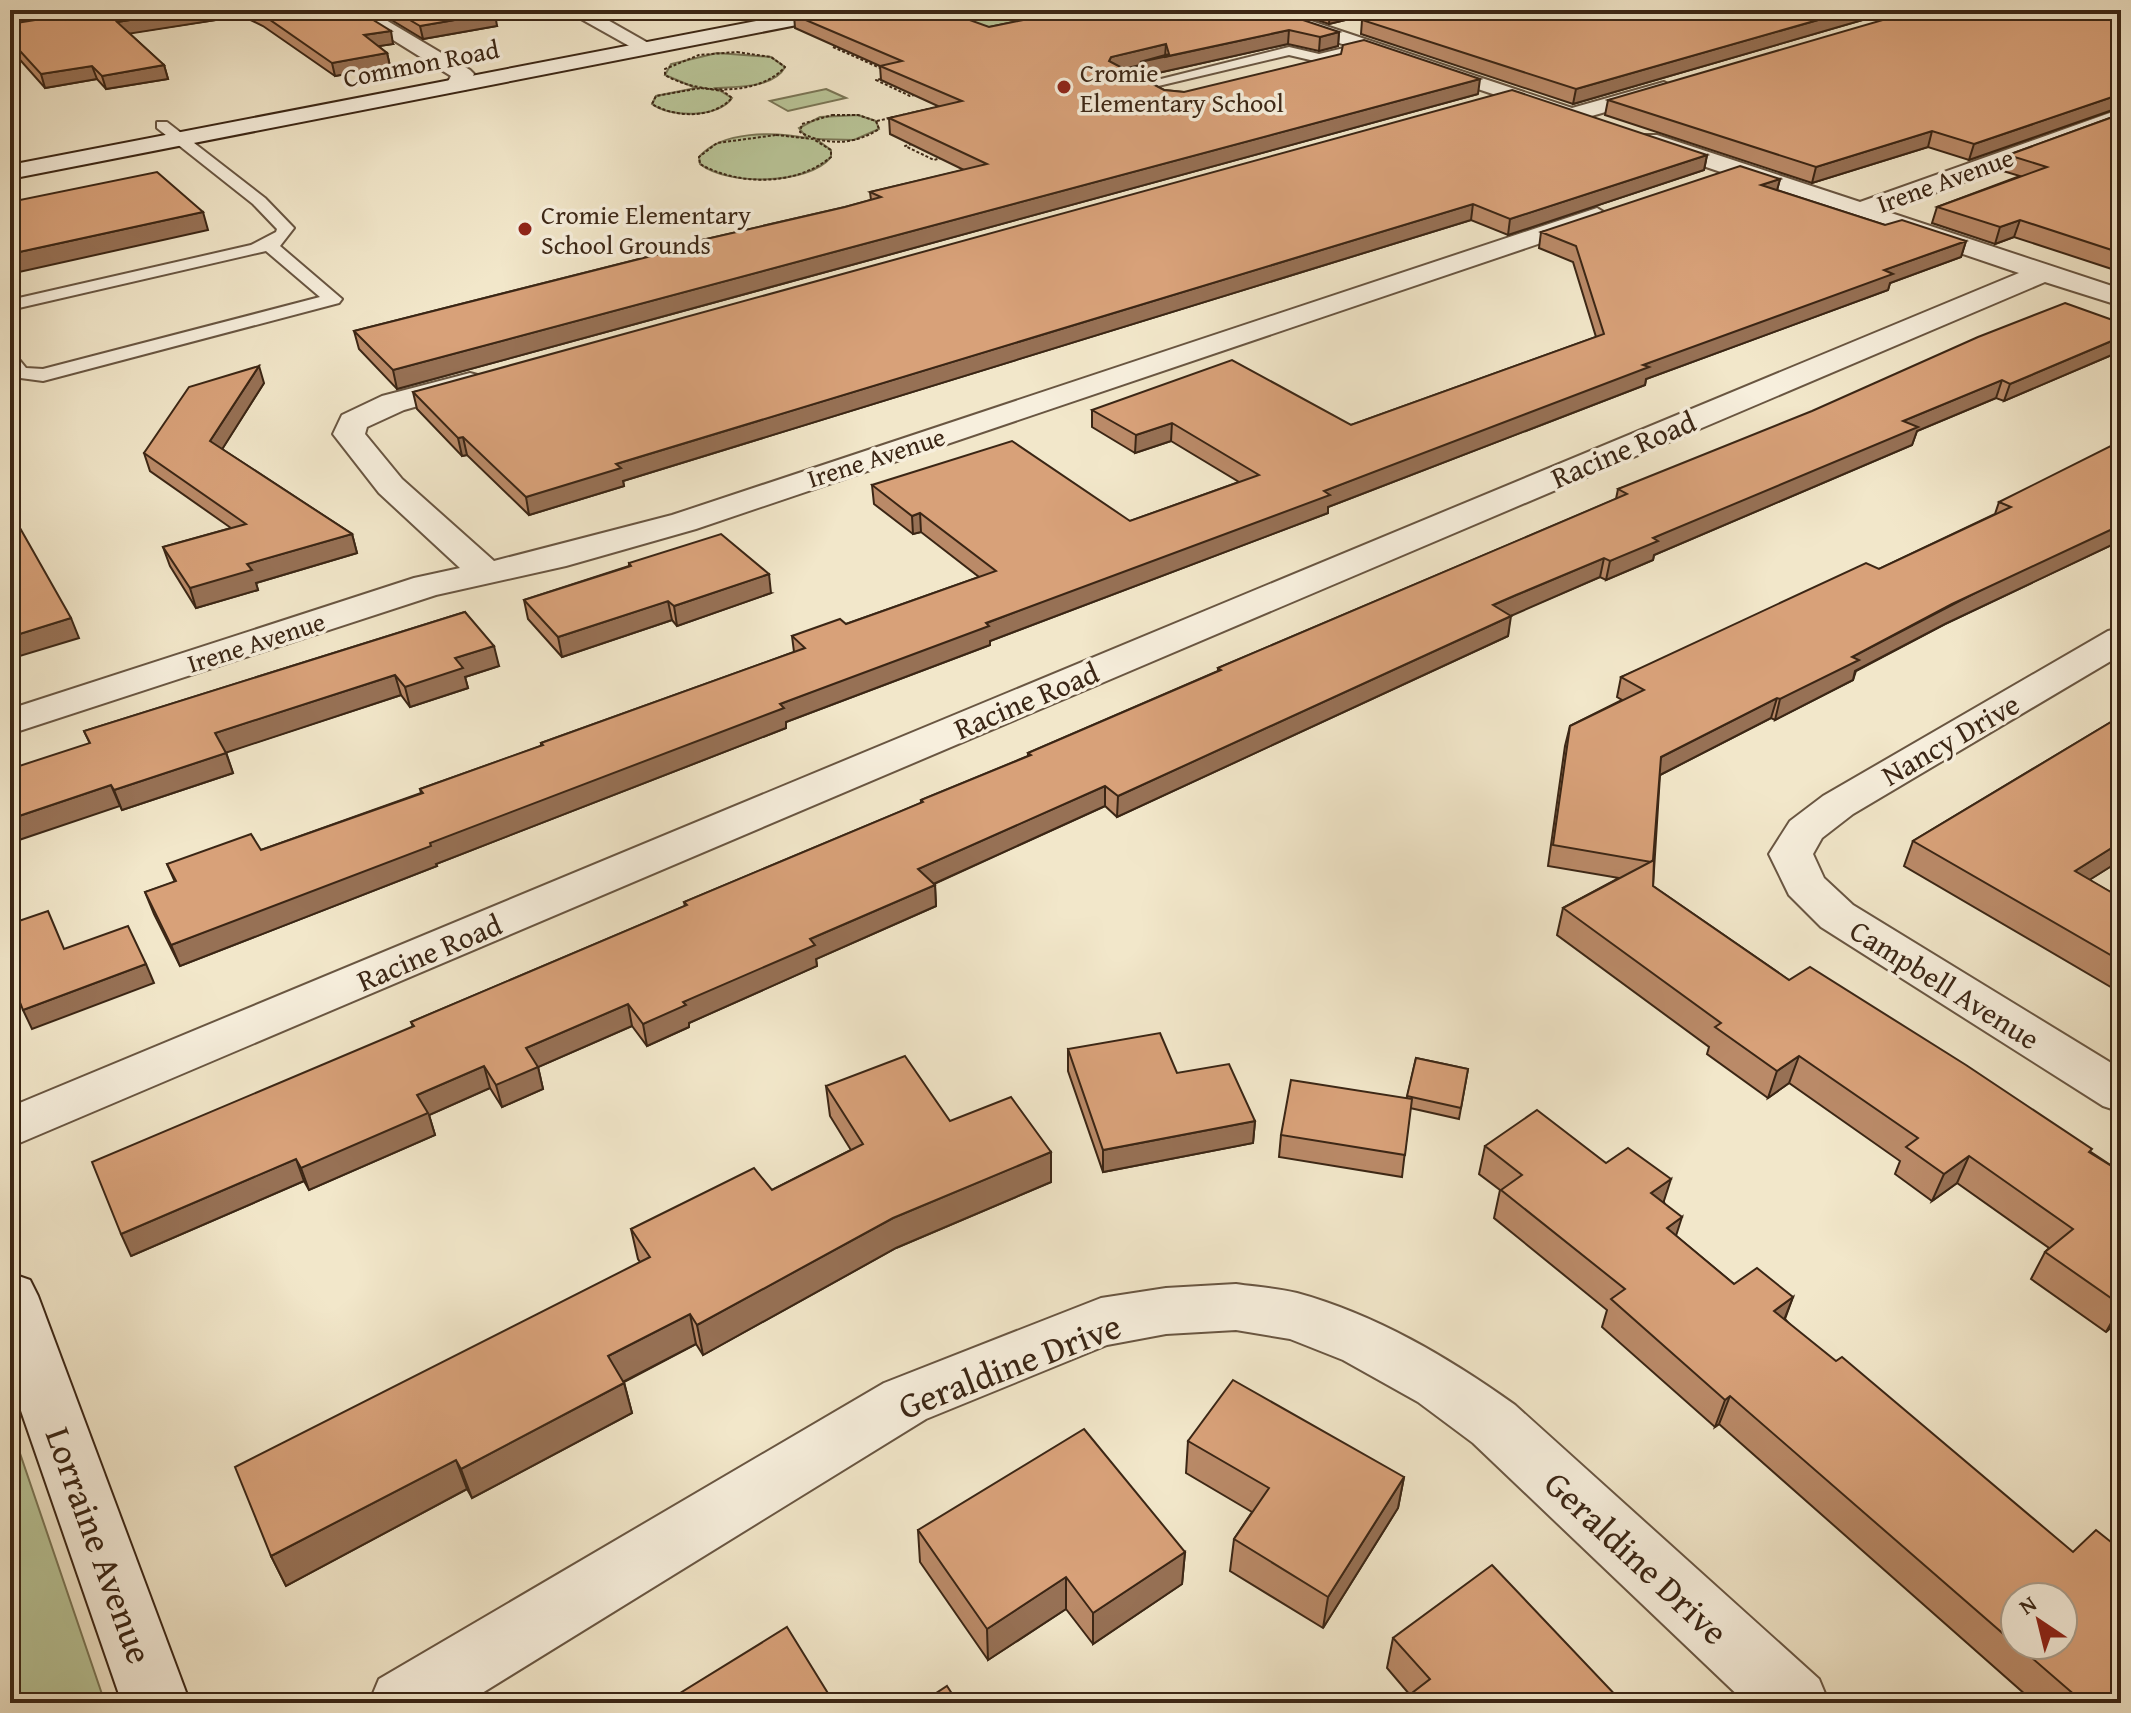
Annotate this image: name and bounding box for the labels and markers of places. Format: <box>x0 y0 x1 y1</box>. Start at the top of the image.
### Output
place label: Cromie Elementary School <box>1080 53 1284 122</box>
marker: Cromie Elementary School <box>1055 78 1073 96</box>
place label: Cromie Elementary School Grounds <box>541 195 751 264</box>
marker: Cromie Elementary School Grounds <box>516 220 534 238</box>

